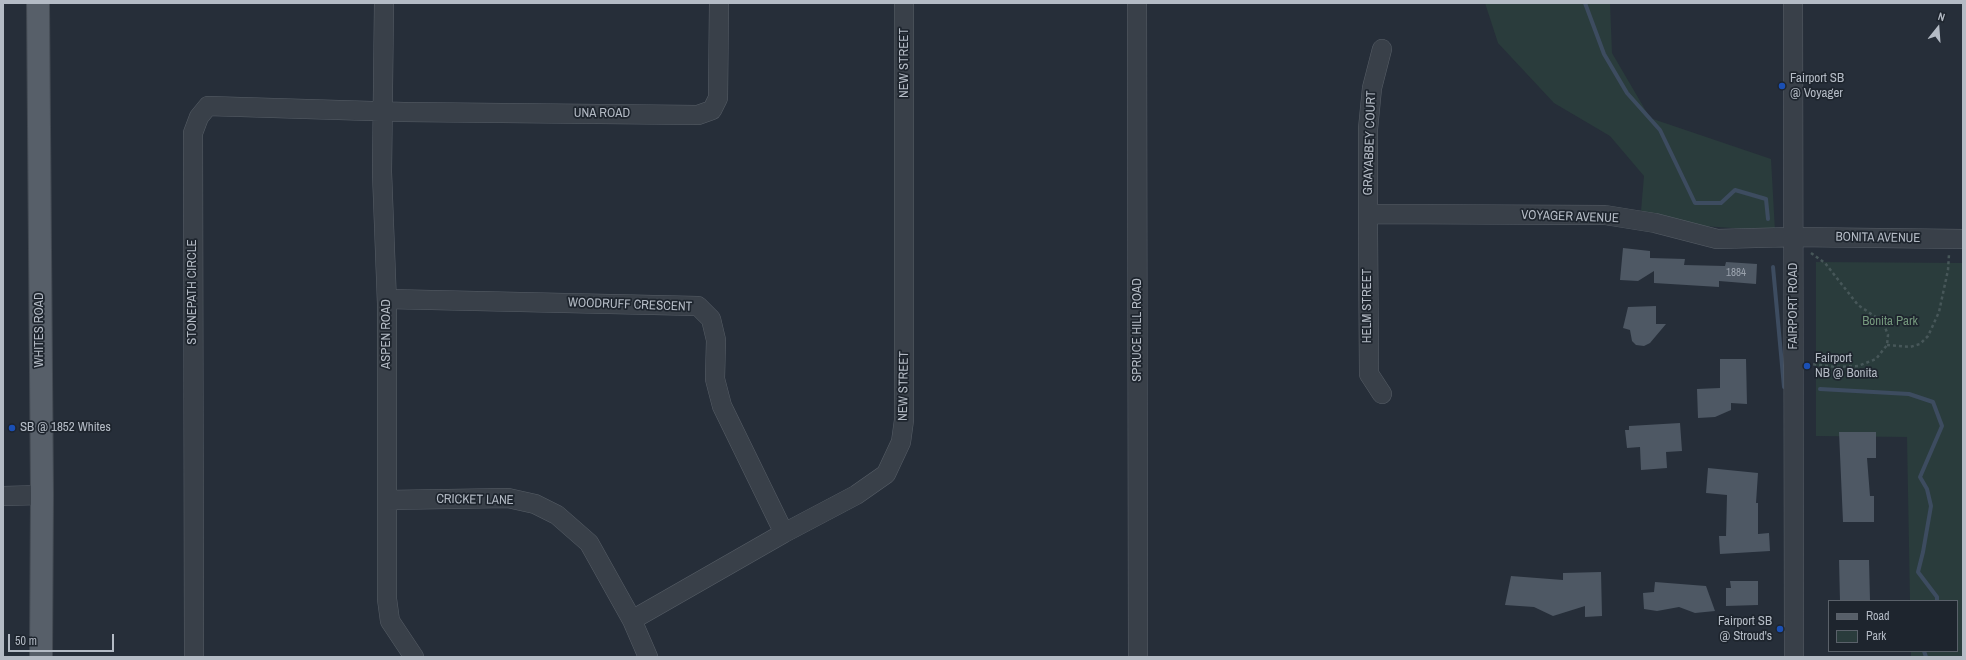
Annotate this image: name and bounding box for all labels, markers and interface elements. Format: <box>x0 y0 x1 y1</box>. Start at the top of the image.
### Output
north arrow <box>1918 8 1958 48</box>
text: N <box>1936 9 1947 24</box>
street label: NEW STREET <box>897 28 913 98</box>
place label: Fairport SB @ Voyager <box>1790 71 1844 102</box>
marker: Fairport SB @ Voyager <box>1777 81 1787 91</box>
street label: GRAYABBEY COURT <box>1360 90 1380 196</box>
street label: UNA ROAD <box>574 106 630 122</box>
street label: VOYAGER AVENUE <box>1521 207 1619 227</box>
street label: BONITA AVENUE <box>1835 229 1921 247</box>
street label: STONEPATH CIRCLE <box>185 239 201 345</box>
street label: FAIRPORT ROAD <box>1786 263 1802 349</box>
house number: 1884 <box>1726 266 1746 280</box>
street label: HELM STREET <box>1360 269 1376 343</box>
street label: SPRUCE HILL ROAD <box>1130 278 1146 382</box>
street label: WHITES ROAD <box>32 292 48 368</box>
street label: WOODRUFF CRESCENT <box>568 295 692 315</box>
street label: ASPEN ROAD <box>379 299 395 369</box>
park label: Bonita Park <box>1862 314 1918 330</box>
street label: NEW STREET <box>896 351 912 421</box>
place label: Fairport NB @ Bonita <box>1815 351 1877 382</box>
marker: Fairport NB @ Bonita <box>1802 361 1812 371</box>
place label: SB @ 1852 Whites <box>20 420 111 436</box>
marker: SB @ 1852 Whites <box>7 423 17 433</box>
street label: CRICKET LANE <box>436 492 514 508</box>
legend <box>1828 600 1958 652</box>
text: Road <box>1866 608 1890 624</box>
place label: Fairport SB @ Stroud's <box>1718 614 1772 645</box>
marker: Fairport SB @ Stroud's <box>1775 624 1785 634</box>
scale bar <box>10 626 116 652</box>
text: Park <box>1866 628 1886 644</box>
text: 50 m <box>15 633 37 649</box>

